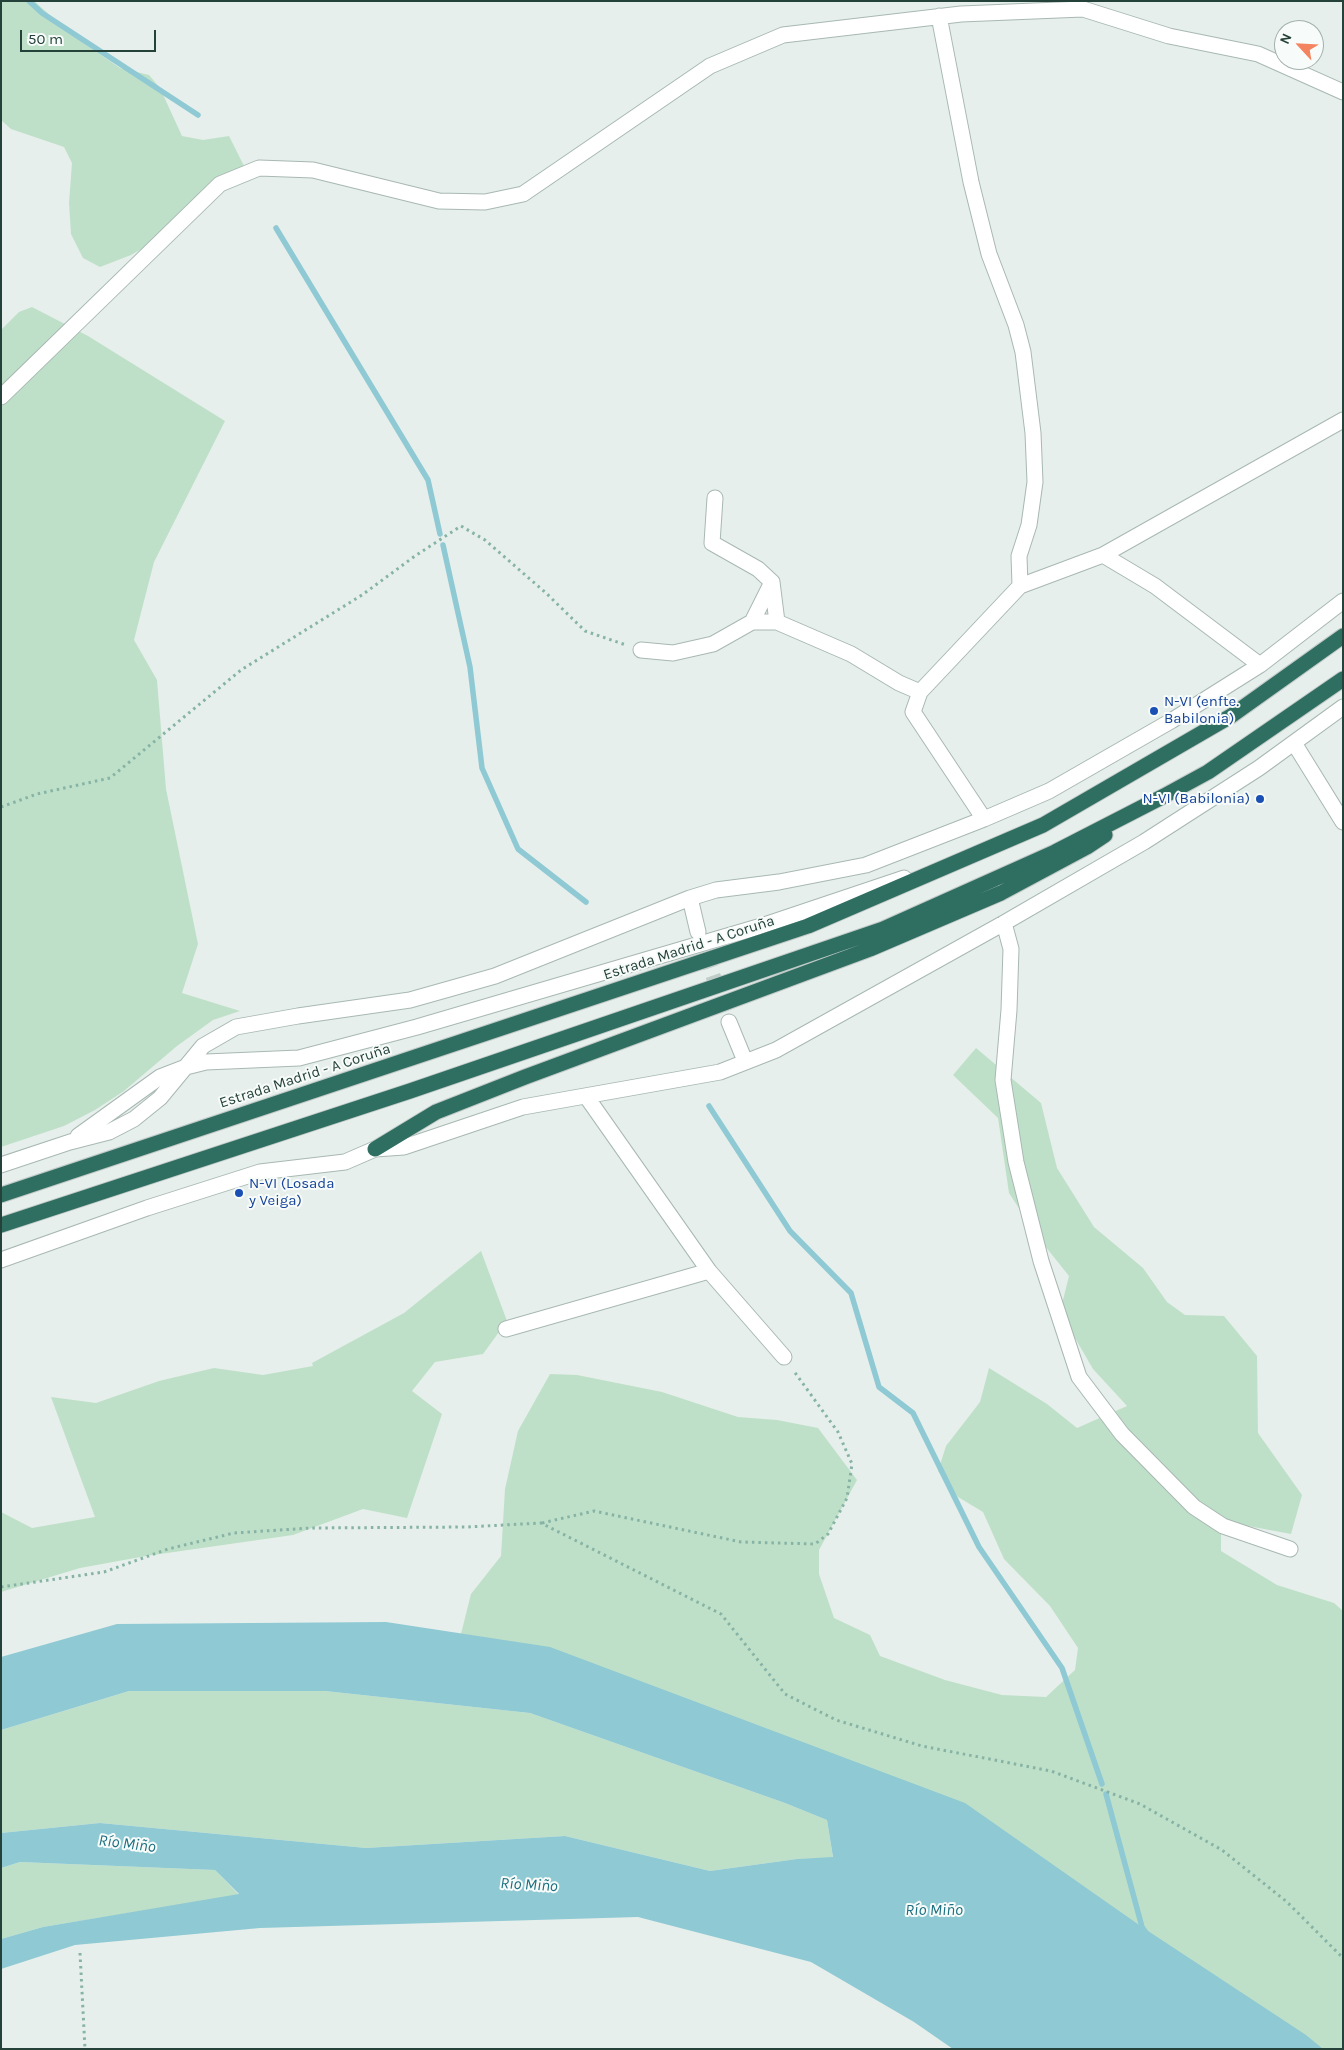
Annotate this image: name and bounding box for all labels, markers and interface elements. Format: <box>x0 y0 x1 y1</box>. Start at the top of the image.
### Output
scale bar <box>22 20 159 52</box>
north arrow <box>1274 20 1324 70</box>
text: 50 m <box>28 30 63 48</box>
text: N <box>1276 31 1296 47</box>
place label: N-VI (enfte. Babilonia) <box>1164 693 1239 728</box>
marker: N-VI (enfte. Babilonia) <box>1148 705 1160 717</box>
place label: N-VI (Babilonia) <box>1143 790 1250 808</box>
marker: N-VI (Babilonia) <box>1254 793 1266 805</box>
street label: Estrada Madrid - A Coruña <box>601 912 777 984</box>
street label: Estrada Madrid - A Coruña <box>217 1040 393 1112</box>
place label: N-VI (Losada y Veiga) <box>249 1175 335 1210</box>
marker: N-VI (Losada y Veiga) <box>233 1187 245 1199</box>
water label: Río Miño <box>97 1831 157 1857</box>
water label: Río Miño <box>500 1874 558 1896</box>
water label: Río Miño <box>905 1900 963 1920</box>

